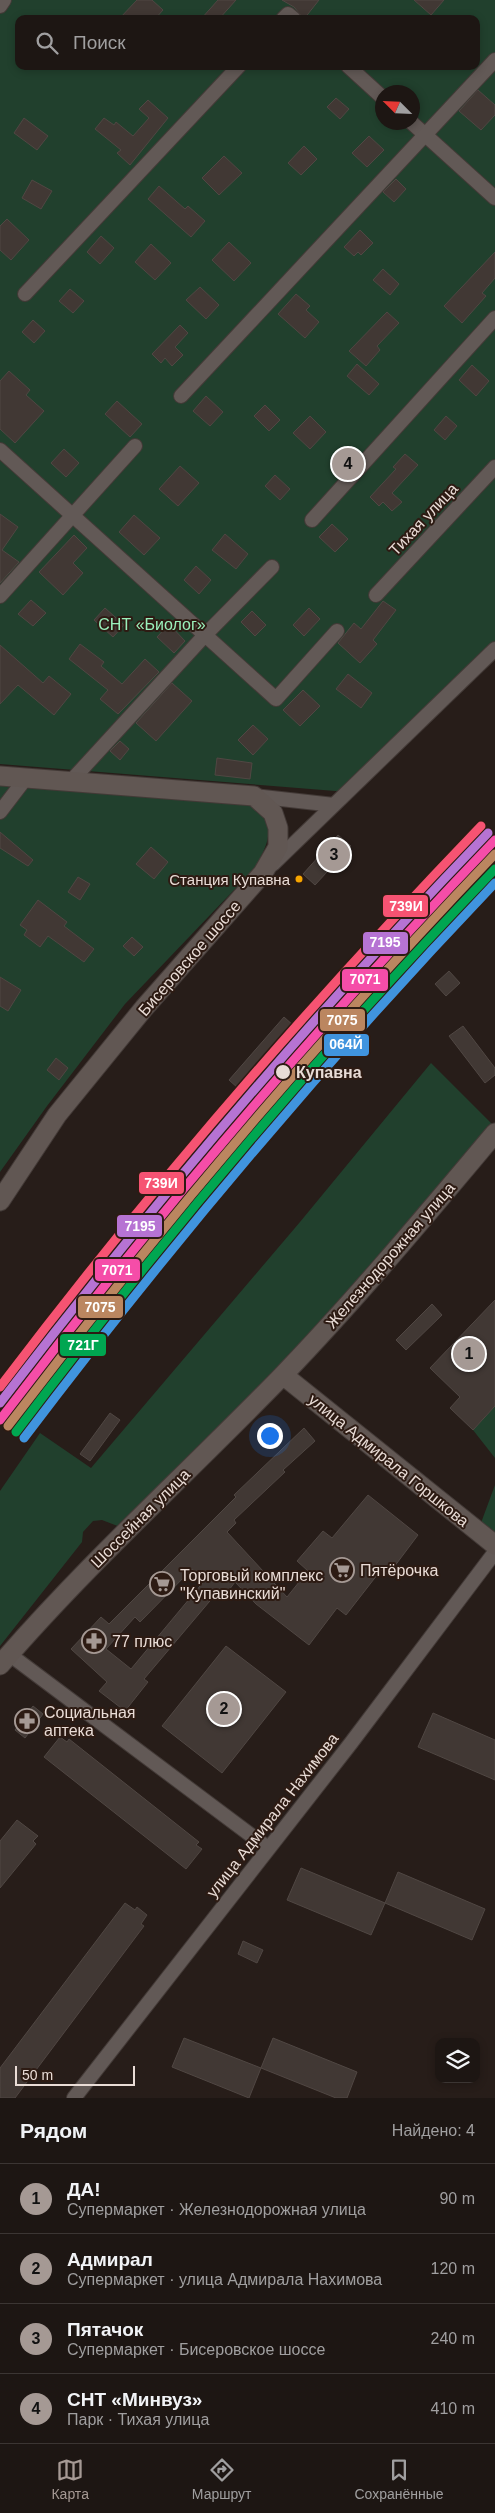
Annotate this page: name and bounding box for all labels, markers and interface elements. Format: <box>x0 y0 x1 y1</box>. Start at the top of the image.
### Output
search box <box>15 15 480 70</box>
icon: search <box>33 29 61 57</box>
text: Поиск <box>73 32 126 53</box>
north arrow <box>375 85 420 130</box>
pin: 4 <box>332 445 364 483</box>
street label: Тихая улица <box>386 480 461 559</box>
park label: СНТ «Биолог» <box>98 616 206 633</box>
pin: 3 <box>318 836 350 874</box>
place label: Станция Купавна <box>169 871 291 888</box>
marker: Станция Купавна <box>294 874 304 884</box>
line badge: 739И <box>382 894 429 918</box>
street label: Бисеровское шоссе <box>135 897 244 1019</box>
text: 739И <box>389 898 423 914</box>
line badge: 7195 <box>362 931 409 955</box>
text: 7195 <box>369 934 401 950</box>
line badge: 7071 <box>341 968 389 992</box>
text: 7071 <box>349 971 381 987</box>
line badge: 7075 <box>319 1008 366 1032</box>
text: 7075 <box>326 1012 358 1028</box>
line badge: 064Й <box>323 1033 370 1057</box>
text: 064Й <box>329 1035 363 1052</box>
marker: Купавна <box>274 1063 292 1081</box>
place label: Купавна <box>296 1064 362 1081</box>
line badge: 739И <box>138 1171 185 1195</box>
text: 739И <box>144 1175 178 1191</box>
street label: Железнодорожная улица <box>323 1179 458 1331</box>
line badge: 7195 <box>116 1214 163 1238</box>
text: 7195 <box>124 1218 156 1234</box>
line badge: 7071 <box>94 1258 141 1282</box>
text: 7071 <box>101 1262 133 1278</box>
line badge: 7075 <box>77 1295 124 1319</box>
text: 7075 <box>84 1299 116 1315</box>
line badge: 721Г <box>59 1333 107 1357</box>
pin: 1 <box>453 1335 485 1373</box>
text: 721Г <box>67 1337 99 1353</box>
street label: улица Адмирала Горшкова <box>305 1391 472 1530</box>
your location <box>257 1423 283 1449</box>
street label: Шоссейная улица <box>88 1466 193 1571</box>
supermarket icon: Пятёрочка <box>329 1557 355 1583</box>
place label: Пятёрочка <box>360 1562 439 1579</box>
place label: Торговый комплекс "Купавинский" <box>180 1567 323 1602</box>
supermarket icon: Торговый комплекс "Купавинский" <box>149 1571 175 1597</box>
pharmacy icon: 77 плюс <box>81 1628 107 1654</box>
place label: 77 плюс <box>112 1633 172 1650</box>
pin: 2 <box>208 1690 240 1728</box>
place label: Социальная аптека <box>44 1704 136 1739</box>
pharmacy icon: Социальная аптека <box>14 1708 40 1734</box>
street label: улица Адмирала Нахимова <box>203 1730 342 1901</box>
map controls <box>435 2038 480 2083</box>
button: layers <box>435 2038 480 2083</box>
scale bar <box>15 2063 135 2086</box>
text: 50 m <box>22 2067 53 2083</box>
text: Рядом <box>20 2119 87 2142</box>
text: Найдено: 4 <box>392 2122 475 2139</box>
text: ДА! <box>67 2179 101 2200</box>
text: 1 <box>32 2190 40 2207</box>
text: 90 m <box>439 2190 475 2207</box>
text: Супермаркет · Железнодорожная улица <box>67 2201 366 2218</box>
text: Адмирал <box>67 2249 153 2270</box>
text: 2 <box>32 2260 40 2277</box>
text: 120 m <box>431 2260 475 2277</box>
text: Супермаркет · улица Адмирала Нахимова <box>67 2271 382 2288</box>
text: Пятачок <box>67 2319 143 2340</box>
text: 3 <box>32 2330 40 2347</box>
text: 240 m <box>431 2330 475 2347</box>
text: Супермаркет · Бисеровское шоссе <box>67 2341 325 2358</box>
text: СНТ «Минвуз» <box>67 2389 202 2410</box>
text: 4 <box>32 2400 40 2417</box>
text: 410 m <box>431 2400 475 2417</box>
text: Парк · Тихая улица <box>67 2411 209 2428</box>
tab: Карта <box>51 2456 89 2502</box>
tab: Маршрут <box>192 2456 252 2502</box>
tab: Сохранённые <box>354 2456 444 2502</box>

